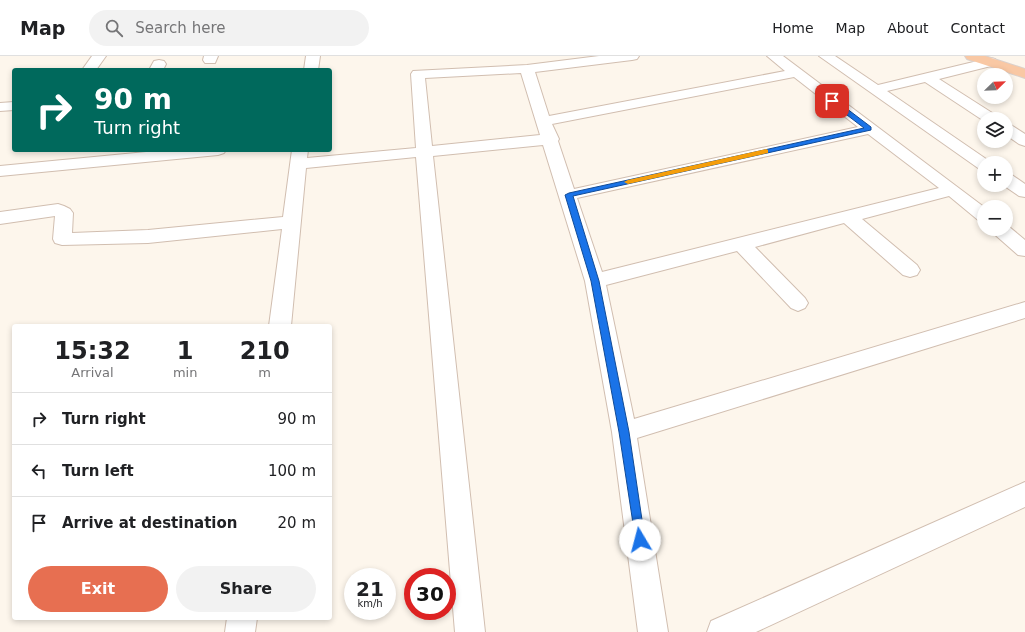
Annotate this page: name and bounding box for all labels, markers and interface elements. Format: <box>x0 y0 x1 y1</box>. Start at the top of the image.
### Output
search box <box>89 10 369 46</box>
text: Map <box>20 17 65 39</box>
icon: search <box>103 17 125 39</box>
text: Search here <box>135 19 225 37</box>
text: Home <box>772 20 814 36</box>
text: Map <box>836 20 865 36</box>
text: About <box>887 20 929 36</box>
text: Contact <box>951 20 1005 36</box>
north arrow <box>977 68 1013 104</box>
map controls <box>977 68 1013 236</box>
text: 90 m <box>94 83 172 116</box>
icon: right <box>28 84 80 136</box>
pin <box>815 84 849 118</box>
icon: arrive <box>821 90 843 112</box>
button: layers <box>977 112 1013 148</box>
text: Turn right <box>94 117 180 138</box>
button: + <box>977 156 1013 192</box>
button: − <box>977 200 1013 236</box>
text: 15:32 <box>54 337 131 365</box>
text: 1 <box>177 337 193 365</box>
text: 210 <box>240 337 290 365</box>
text: Arrival <box>71 365 114 380</box>
text: min <box>173 365 197 380</box>
text: m <box>258 365 271 380</box>
icon: right <box>28 408 50 430</box>
text: Turn right <box>62 410 146 428</box>
text: 90 m <box>278 410 316 428</box>
icon: left <box>28 460 50 482</box>
text: Turn left <box>62 462 134 480</box>
text: 100 m <box>268 462 316 480</box>
icon: arrive <box>28 512 50 534</box>
text: Arrive at destination <box>62 514 237 532</box>
text: 20 m <box>278 514 316 532</box>
position arrow <box>619 519 661 561</box>
button: Exit <box>28 566 168 612</box>
button: Share <box>176 566 316 612</box>
speed limit sign: 30 <box>404 568 456 620</box>
text: 21 <box>356 577 384 601</box>
text: km/h <box>357 598 383 609</box>

